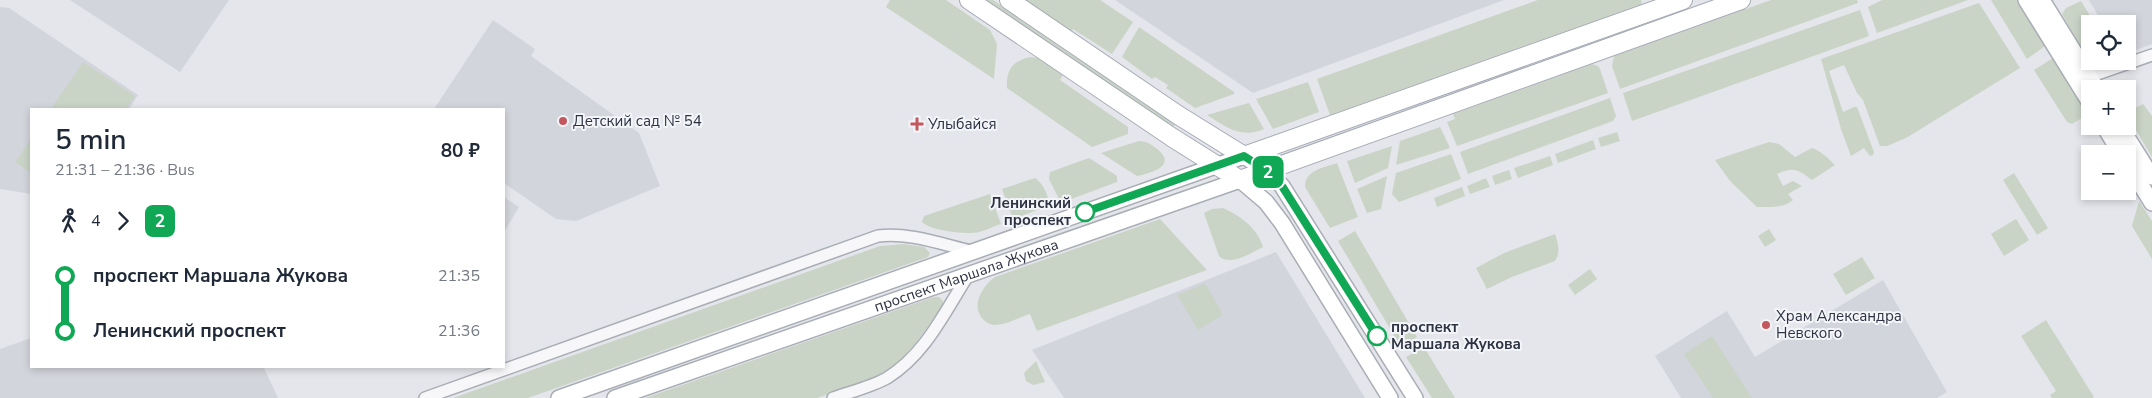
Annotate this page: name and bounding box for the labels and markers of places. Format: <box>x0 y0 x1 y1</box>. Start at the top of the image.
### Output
place label: Детский сад № 54 <box>573 111 702 131</box>
place label: Улыбайся <box>927 114 997 134</box>
marker: Детский сад № 54 <box>557 115 569 127</box>
marker: Улыбайся <box>910 117 924 131</box>
place label: Ленинский проспект <box>990 193 1071 230</box>
marker: Ленинский проспект <box>1075 202 1095 222</box>
place label: Храм Александра Невского <box>1776 306 1902 343</box>
place label: проспект Маршала Жукова <box>1391 317 1521 354</box>
marker: Храм Александра Невского <box>1760 319 1772 331</box>
marker: проспект Маршала Жукова <box>1367 326 1387 346</box>

